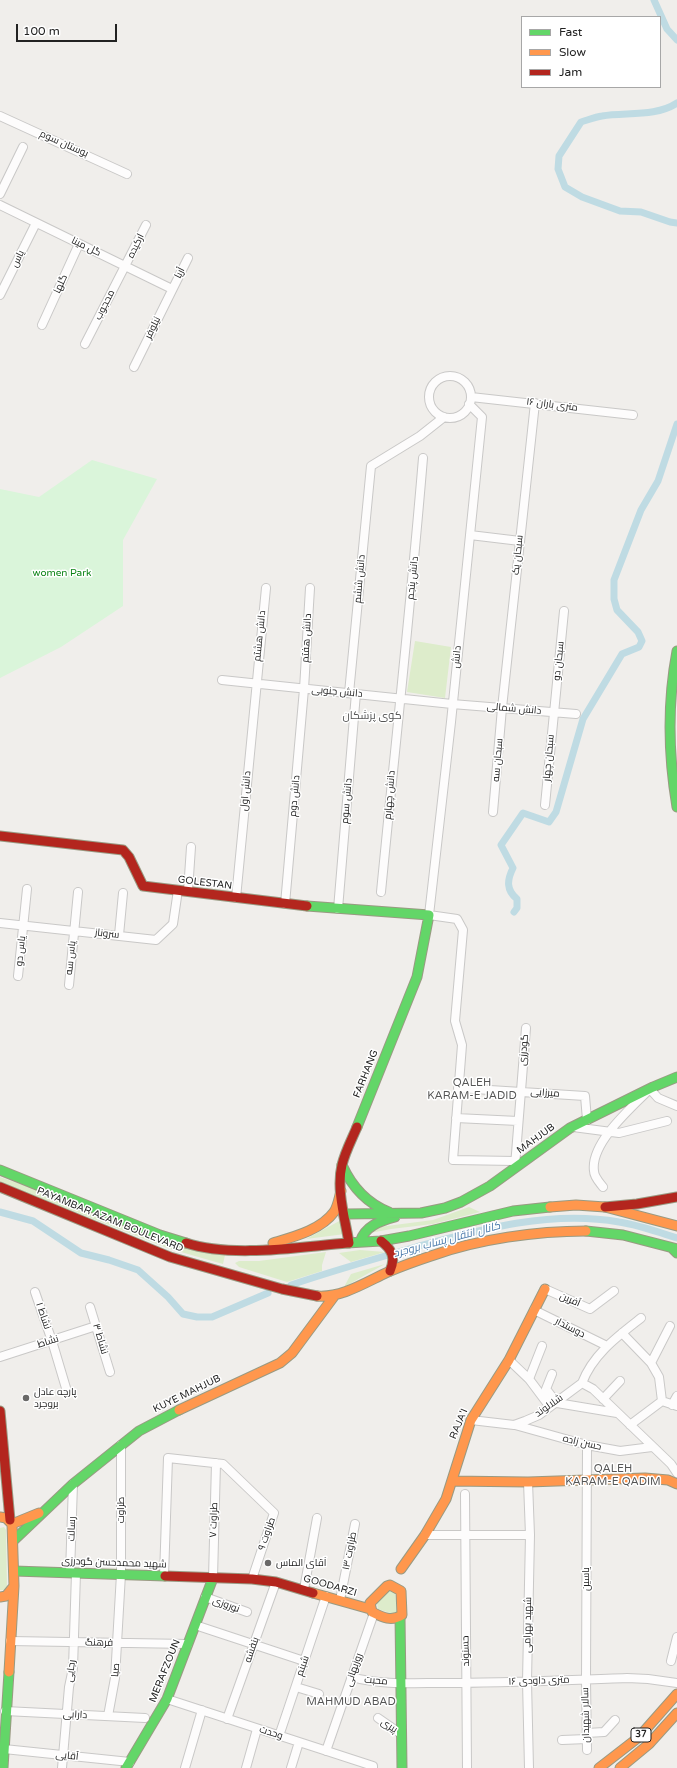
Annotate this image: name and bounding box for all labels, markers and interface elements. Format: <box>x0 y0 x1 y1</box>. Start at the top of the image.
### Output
scale bar <box>18 16 119 42</box>
legend <box>521 16 661 88</box>
text: 100 m <box>23 24 60 38</box>
text: Fast <box>559 25 582 39</box>
text: Slow <box>559 45 586 59</box>
text: Jam <box>559 65 582 79</box>
street label: بوستان سوم <box>38 128 90 160</box>
street label: ارکیده <box>125 232 147 260</box>
street label: گل مینا <box>69 235 103 259</box>
street label: یاس <box>9 248 27 270</box>
street label: آریا <box>172 265 188 281</box>
street label: گلها <box>51 273 71 295</box>
street label: محجوب <box>92 288 118 322</box>
street label: نیلوفر <box>142 315 164 341</box>
street label: ۱۶ متری باران <box>525 396 579 414</box>
street label: سبحان یک <box>510 534 526 576</box>
street label: دانش ششم <box>352 554 368 604</box>
street label: دانش پنجم <box>405 556 421 600</box>
park label: women Park <box>33 567 91 579</box>
street label: دانش هشتم <box>251 610 269 662</box>
street label: دانش هفتم <box>300 613 314 663</box>
street label: سبحان دو <box>551 641 567 681</box>
street label: دانش <box>450 645 464 669</box>
street label: دانش جنوبی <box>311 684 363 700</box>
street label: دانش شمالی <box>486 701 542 717</box>
district label: کوی پزشکان <box>342 709 402 723</box>
street label: سبحان چهار <box>541 734 557 782</box>
street label: سبحان سه <box>490 738 506 782</box>
street label: دانش چهارم <box>382 770 398 820</box>
street label: دانش اول <box>238 771 254 811</box>
street label: دانش دوم <box>287 775 303 817</box>
street label: دانش سوم <box>339 778 355 824</box>
street label: GOLESTAN <box>177 874 233 892</box>
street label: سروناز <box>94 927 120 941</box>
street label: یاس دو <box>13 935 29 967</box>
street label: یاس سه <box>63 940 79 976</box>
street label: گودرزی <box>517 1034 531 1066</box>
street label: FARHANG <box>351 1048 381 1100</box>
district label: QALEH KARAM-E JADID <box>421 1076 523 1102</box>
street label: میرزایی <box>530 1086 560 1100</box>
street label: MAHJUB <box>515 1121 557 1157</box>
street label: PAYAMBAR AZAM BOULEVARD <box>35 1185 185 1255</box>
water label: کانال انتقال پساب بروجرد <box>392 1219 502 1261</box>
street label: آفرین <box>558 1290 582 1310</box>
street label: نشاط ۱ <box>33 1301 53 1331</box>
street label: دوستدار <box>553 1315 587 1341</box>
street label: نشاط ۳ <box>90 1322 110 1356</box>
street label: نشاط <box>36 1333 60 1351</box>
street label: KUYE MAHJUB <box>151 1372 223 1416</box>
place label: پارچه عادل بروجرد <box>34 1386 77 1410</box>
street label: شلالوند <box>533 1392 565 1420</box>
marker: پارچه عادل بروجرد <box>21 1393 31 1403</box>
street label: RAJA'I <box>447 1407 471 1441</box>
street label: حسن زاده <box>561 1433 603 1453</box>
district label: QALEH KARAM-E QADIM <box>559 1462 667 1488</box>
street label: طراوت <box>115 1497 127 1523</box>
street label: طراوت ۷ <box>207 1502 221 1538</box>
street label: رسالت <box>66 1516 78 1542</box>
street label: طراوت ۹ <box>256 1516 278 1552</box>
street label: طراوت ۱۳ <box>340 1531 360 1571</box>
street label: شهید محمدحسن گودرزی <box>61 1555 167 1571</box>
place label: آقای الماس <box>276 1557 327 1569</box>
marker: آقای الماس <box>263 1558 273 1568</box>
street label: یاسین <box>580 1567 592 1591</box>
street label: GOODARZI <box>302 1573 358 1599</box>
street label: نوروزی <box>211 1595 241 1615</box>
street label: شهید بهرامی <box>522 1597 534 1653</box>
street label: حسنوند <box>460 1635 472 1667</box>
street label: بنفشه <box>242 1636 262 1664</box>
street label: فرهنگ <box>85 1637 113 1649</box>
street label: MERAFZOUN <box>147 1638 183 1704</box>
street label: روزبهانی <box>343 1652 365 1688</box>
street label: شبنم <box>294 1654 312 1678</box>
street label: رجایی <box>63 1659 79 1683</box>
street label: صبا <box>109 1662 123 1678</box>
street label: محبت <box>364 1674 388 1688</box>
street label: ۱۶ متری داودی <box>508 1674 570 1688</box>
street label: سالار شهیدان <box>580 1687 592 1743</box>
district label: MAHMUD ABAD <box>301 1695 401 1709</box>
street label: دارابی <box>63 1708 87 1722</box>
street label: پیری <box>378 1716 400 1736</box>
street label: وحدت <box>258 1724 284 1742</box>
road number: 37 <box>631 1728 651 1742</box>
street label: آقایی <box>55 1749 79 1763</box>

